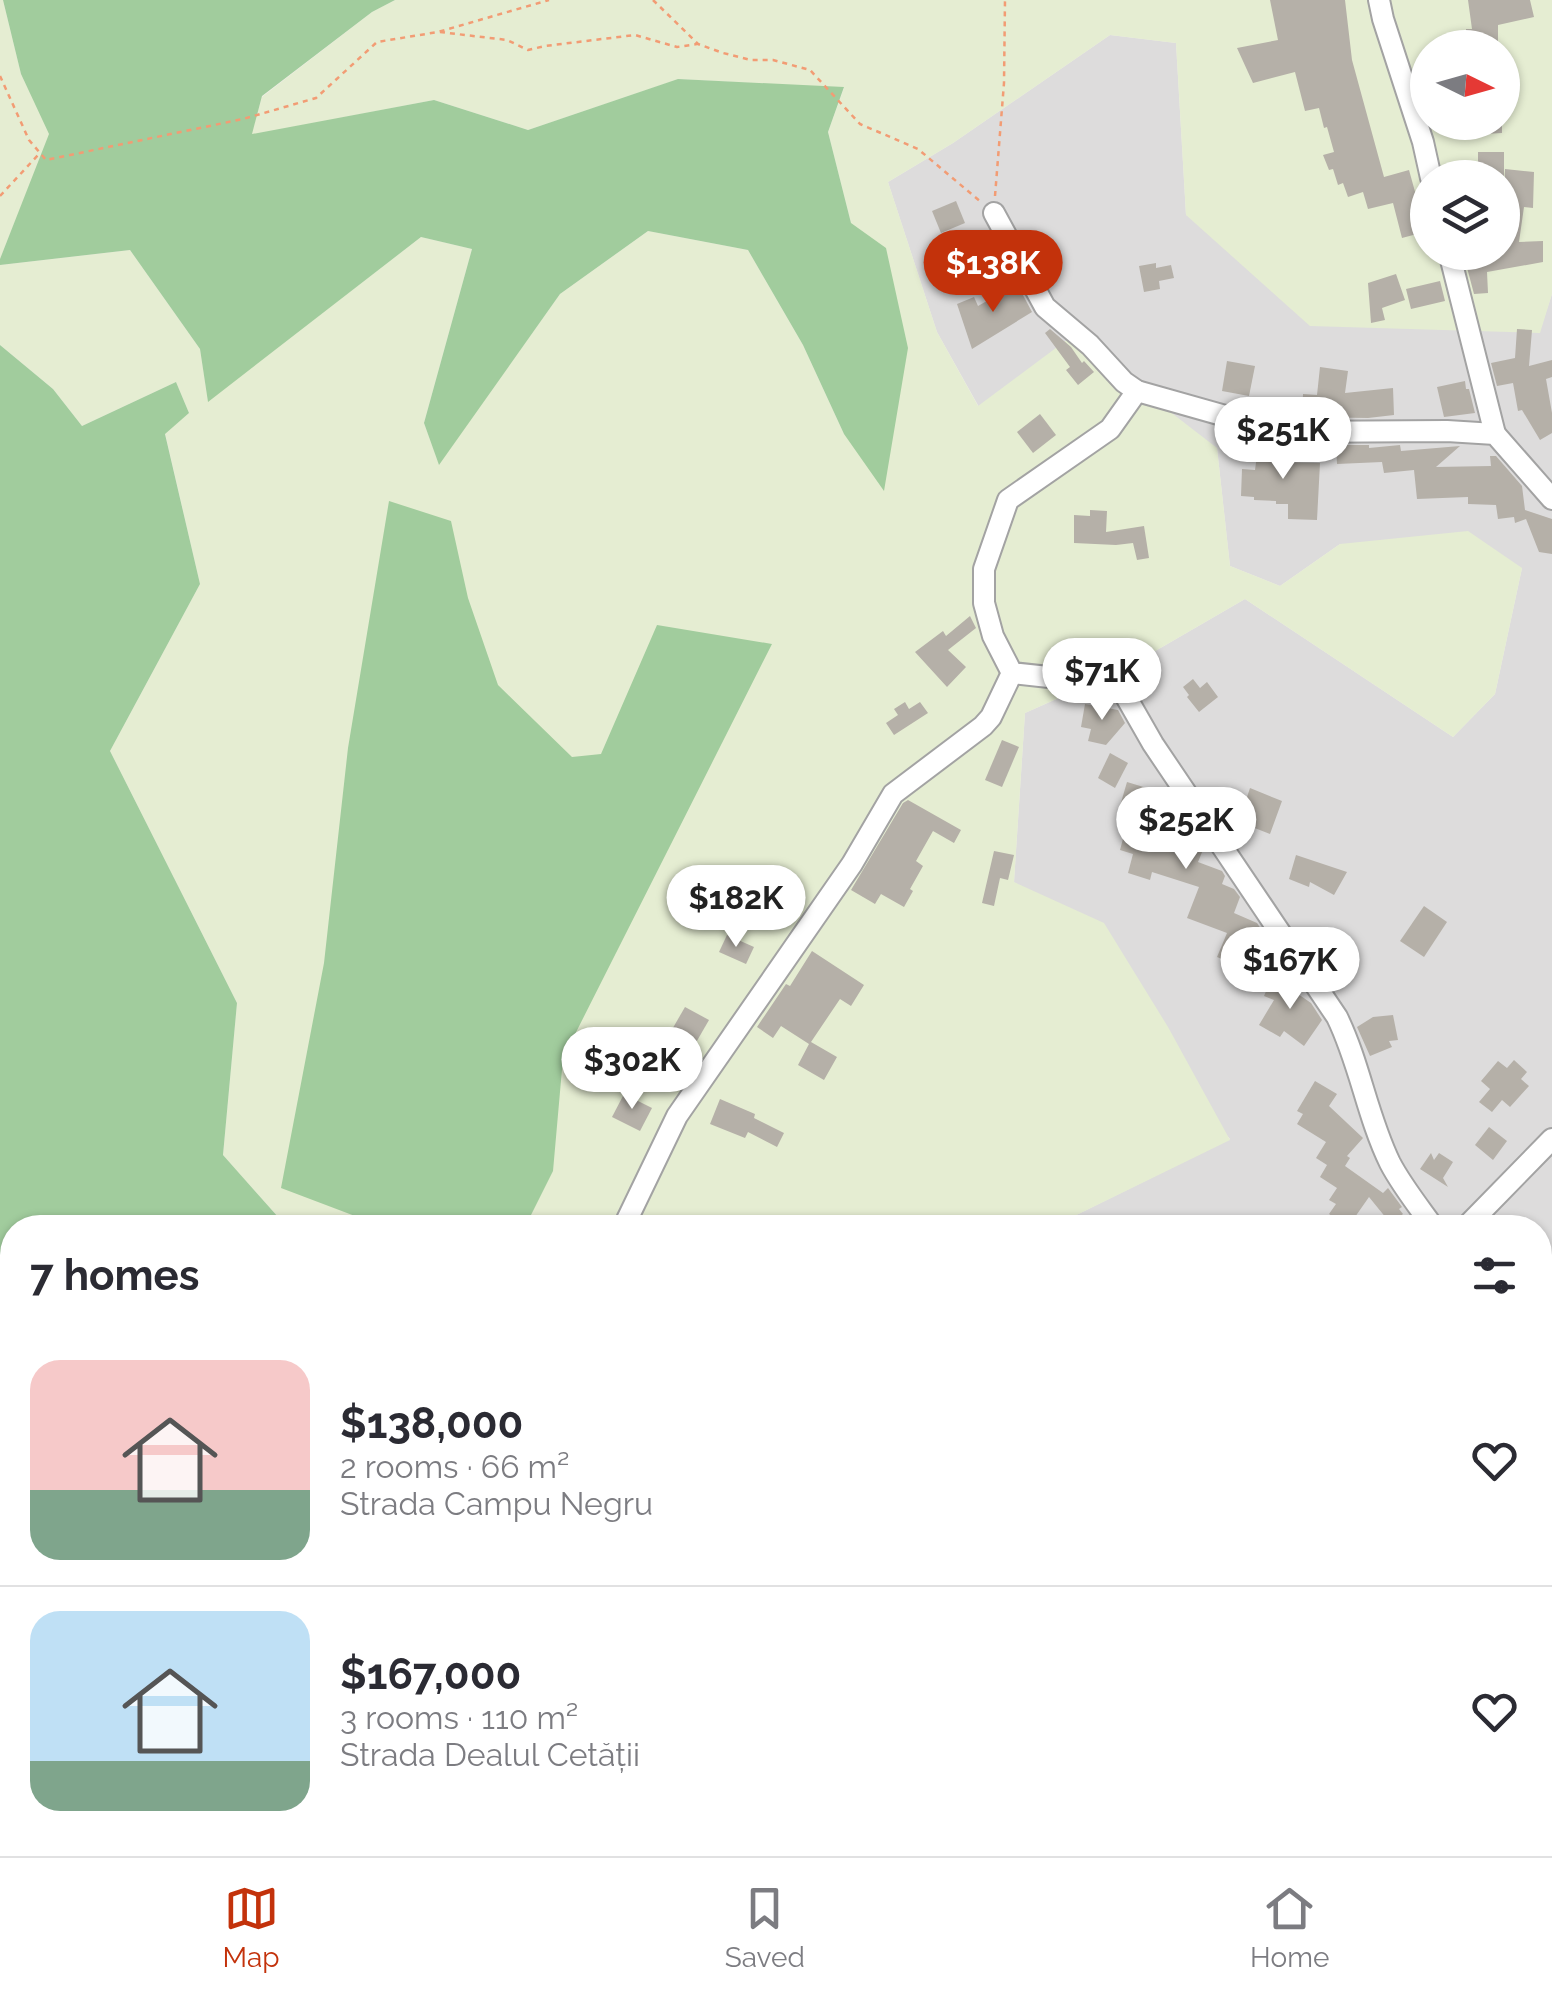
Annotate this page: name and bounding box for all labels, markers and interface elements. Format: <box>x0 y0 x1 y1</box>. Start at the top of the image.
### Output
north arrow <box>1410 30 1520 140</box>
map controls <box>1410 30 1520 270</box>
button: layers <box>1410 160 1520 270</box>
pin: $138K <box>923 230 1063 315</box>
text: $138K <box>946 244 1040 281</box>
pin: $251K <box>1213 397 1353 482</box>
text: $251K <box>1236 411 1330 448</box>
pin: $71K <box>1043 638 1161 723</box>
text: $71K <box>1064 652 1140 689</box>
pin: $252K <box>1116 787 1256 872</box>
text: $252K <box>1138 801 1234 838</box>
pin: $182K <box>666 865 806 950</box>
text: $182K <box>689 879 783 916</box>
pin: $167K <box>1220 927 1360 1012</box>
text: $167K <box>1243 941 1337 978</box>
pin: $302K <box>562 1027 702 1112</box>
text: $302K <box>583 1041 681 1078</box>
icon: filters <box>1467 1248 1522 1303</box>
text: 7 homes <box>30 1251 199 1300</box>
text: $138,000 <box>340 1399 523 1448</box>
icon: home <box>110 1400 230 1520</box>
icon: heart <box>1467 1433 1522 1488</box>
text: 2 rooms · 66 m² <box>340 1448 569 1485</box>
text: Strada Campu Negru <box>340 1485 653 1522</box>
text: $167,000 <box>340 1650 521 1699</box>
icon: home <box>110 1651 230 1771</box>
icon: heart <box>1467 1684 1522 1739</box>
text: 3 rooms · 110 m² <box>340 1699 578 1736</box>
text: Strada Dealul Cetății <box>340 1736 640 1773</box>
tab: Map <box>223 1881 280 1974</box>
tab: Saved <box>725 1881 805 1974</box>
tab: Home <box>1250 1881 1329 1974</box>

